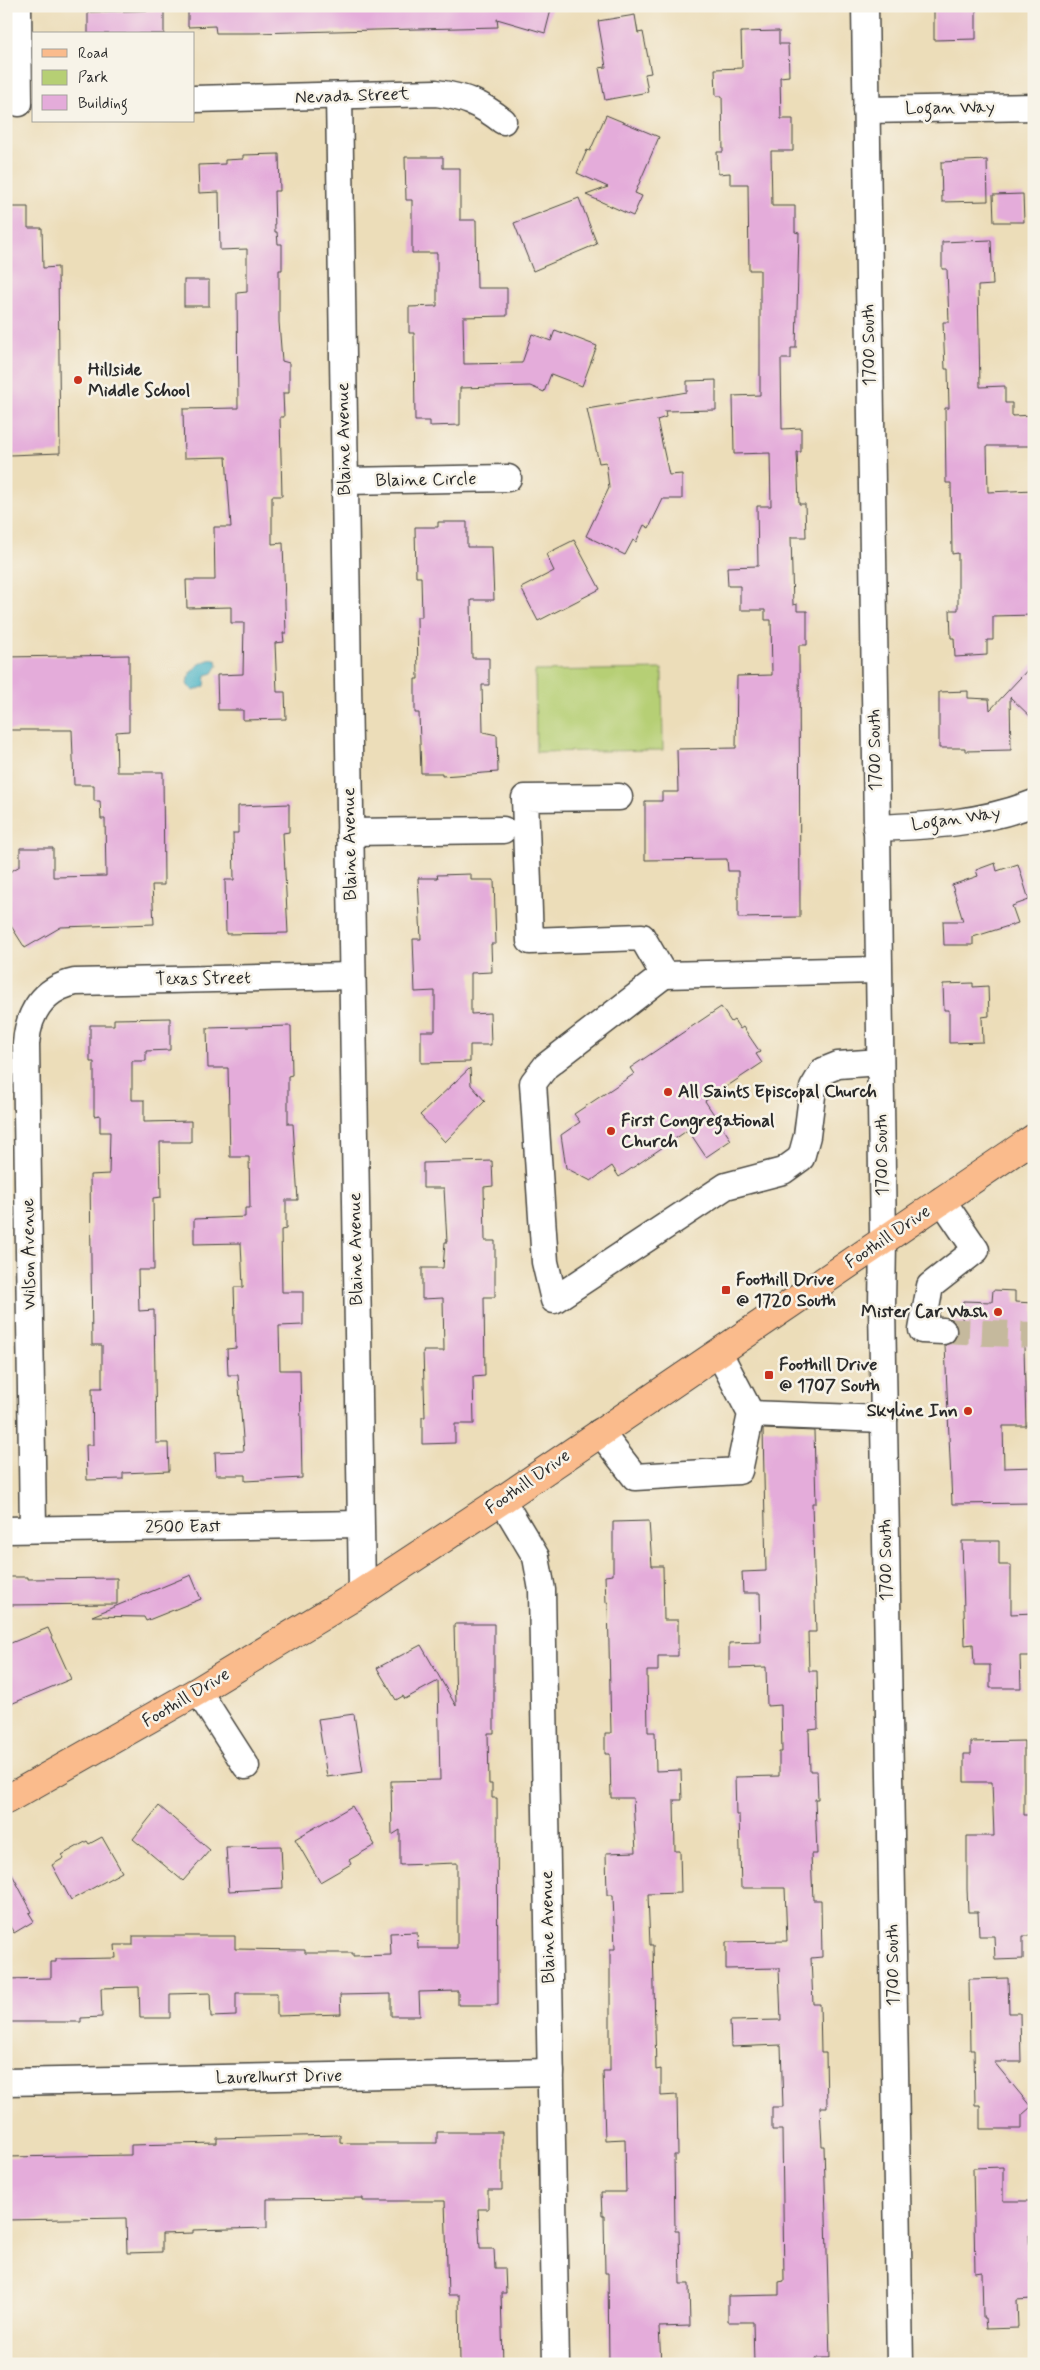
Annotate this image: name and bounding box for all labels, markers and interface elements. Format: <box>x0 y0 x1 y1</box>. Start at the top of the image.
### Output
legend <box>32 32 195 122</box>
text: Road <box>78 44 108 64</box>
text: Park <box>78 68 108 88</box>
street label: Nevada Street <box>294 82 410 110</box>
text: Building <box>78 94 128 115</box>
street label: Logan Way <box>905 95 995 123</box>
street label: 1700 South <box>856 304 882 386</box>
place label: Hillside Middle School <box>88 358 190 403</box>
marker: Hillside Middle School <box>72 374 84 386</box>
street label: Blaine Avenue <box>331 382 357 496</box>
street label: Blaine Circle <box>375 467 477 493</box>
street label: 1700 South <box>862 709 888 791</box>
street label: Blaine Avenue <box>337 787 363 901</box>
street label: Logan Way <box>910 801 1002 839</box>
street label: Texas Street <box>155 966 251 992</box>
place label: All Saints Episcopal Church <box>678 1080 877 1104</box>
marker: All Saints Episcopal Church <box>662 1086 674 1098</box>
place label: First Congregational Church <box>621 1109 775 1154</box>
street label: 1700 South <box>869 1114 895 1196</box>
marker: First Congregational Church <box>605 1125 617 1137</box>
street label: Blaine Avenue <box>343 1192 369 1306</box>
street label: Wilson Avenue <box>16 1198 42 1310</box>
street label: Foothill Drive <box>841 1200 935 1274</box>
place label: Foothill Drive @ 1720 South <box>736 1268 836 1313</box>
marker: Foothill Drive @ 1720 South <box>720 1284 732 1296</box>
place label: Mister Car Wash <box>861 1300 988 1324</box>
marker: Mister Car Wash <box>992 1306 1004 1318</box>
place label: Foothill Drive @ 1707 South <box>779 1353 880 1398</box>
marker: Foothill Drive @ 1707 South <box>763 1369 775 1381</box>
place label: Skyline Inn <box>867 1399 958 1423</box>
marker: Skyline Inn <box>962 1405 974 1417</box>
street label: Foothill Drive <box>481 1444 575 1520</box>
street label: 2500 East <box>145 1514 222 1540</box>
street label: 1700 South <box>873 1519 899 1601</box>
street label: Foothill Drive <box>138 1662 234 1734</box>
street label: Blaine Avenue <box>535 1870 561 1984</box>
street label: 1700 South <box>880 1924 906 2006</box>
street label: Laurelhurst Drive <box>216 2064 342 2090</box>

